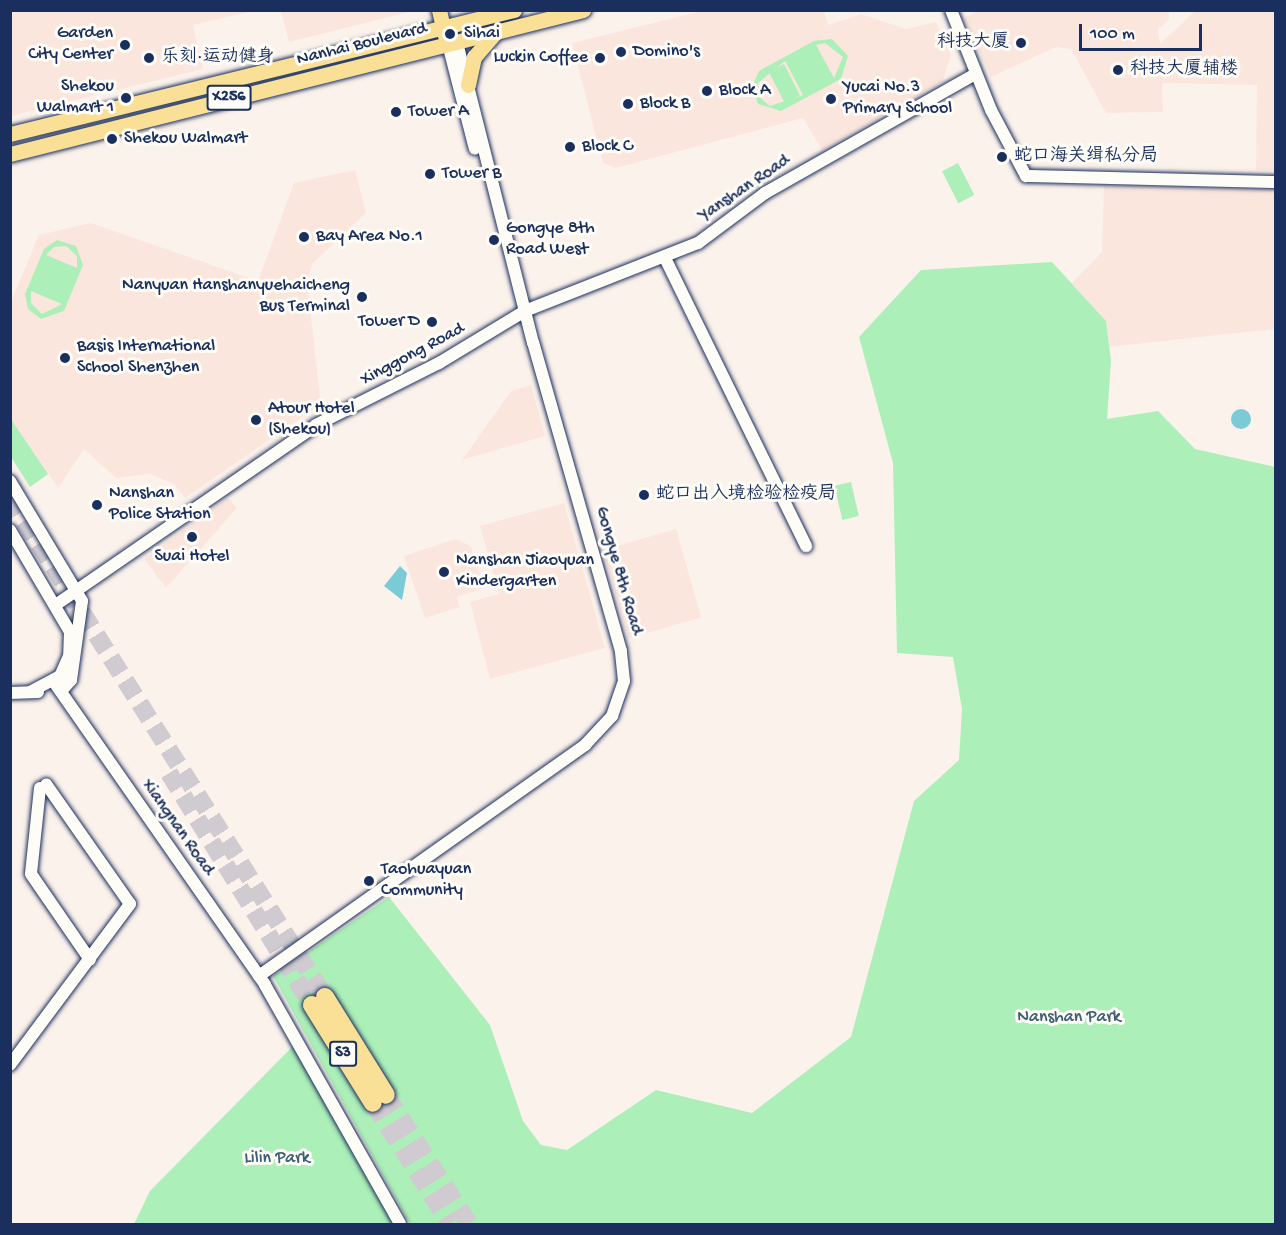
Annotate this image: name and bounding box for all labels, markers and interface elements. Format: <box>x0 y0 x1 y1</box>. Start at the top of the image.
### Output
scale bar <box>1082 12 1205 50</box>
street label: Nanhai Boulevard <box>295 18 429 72</box>
place label: Sihai <box>464 23 500 45</box>
place label: Garden City Center <box>28 24 113 66</box>
text: 100 m <box>1090 24 1135 45</box>
marker: Sihai <box>441 25 459 43</box>
place label: 科技大厦 <box>937 32 1009 54</box>
marker: 科技大厦 <box>1014 36 1028 50</box>
marker: Garden City Center <box>118 38 132 52</box>
place label: Domino's <box>633 41 700 63</box>
marker: Domino's <box>614 45 628 59</box>
place label: 乐刻·运动健身 <box>161 47 275 69</box>
place label: Luckin Coffee <box>493 47 588 69</box>
marker: 乐刻·运动健身 <box>142 51 156 65</box>
marker: Luckin Coffee <box>593 51 607 65</box>
place label: 科技大厦辅楼 <box>1130 59 1238 81</box>
marker: 科技大厦辅楼 <box>1111 63 1125 77</box>
place label: Shekou Walmart 1 <box>37 77 114 119</box>
place label: Yucai No.3 Primary School <box>843 78 952 121</box>
place label: Block A <box>719 80 771 102</box>
marker: Block A <box>700 84 714 98</box>
road number: X256 <box>206 85 252 111</box>
marker: Shekou Walmart 1 <box>119 91 133 105</box>
marker: Yucai No.3 Primary School <box>824 92 838 106</box>
place label: Block B <box>640 93 690 115</box>
marker: Block B <box>621 97 635 111</box>
place label: Tower A <box>408 101 469 123</box>
marker: Tower A <box>389 105 403 119</box>
place label: Shekou Walmart <box>124 128 247 150</box>
marker: Shekou Walmart <box>105 132 119 146</box>
place label: Block C <box>582 136 633 158</box>
marker: Block C <box>563 140 577 154</box>
place label: 蛇口海关缉私分局 <box>1014 146 1158 168</box>
marker: 蛇口海关缉私分局 <box>995 150 1009 164</box>
street label: Yanshan Road <box>695 151 795 227</box>
place label: Tower B <box>442 163 501 185</box>
marker: Tower B <box>423 167 437 181</box>
place label: Gongye 8th Road West <box>506 219 595 262</box>
place label: Bay Area No.1 <box>316 226 423 248</box>
marker: Bay Area No.1 <box>297 230 311 244</box>
marker: Gongye 8th Road West <box>487 233 501 247</box>
place label: Nanyuan Hanshanyuehaicheng Bus Terminal <box>122 276 350 318</box>
marker: Nanyuan Hanshanyuehaicheng Bus Terminal <box>355 290 369 304</box>
place label: Tower D <box>358 311 420 333</box>
marker: Tower D <box>425 315 439 329</box>
street label: Xinggong Road <box>358 319 468 391</box>
place label: Basis International School Shenzhen <box>77 337 215 380</box>
marker: Basis International School Shenzhen <box>58 351 72 365</box>
place label: Atour Hotel (Shekou) <box>268 399 355 442</box>
marker: Atour Hotel (Shekou) <box>249 413 263 427</box>
place label: Nanshan Police Station <box>109 484 211 526</box>
place label: 蛇口出入境检验检疫局 <box>656 484 836 506</box>
marker: 蛇口出入境检验检疫局 <box>637 488 651 502</box>
marker: Nanshan Police Station <box>90 498 104 512</box>
street label: Gongye 8th Road <box>589 504 647 638</box>
marker: Suai Hotel <box>185 530 199 544</box>
place label: Suai Hotel <box>154 546 230 568</box>
place label: Nanshan Jiaoyuan Kindergarten <box>456 551 594 594</box>
marker: Nanshan Jiaoyuan Kindergarten <box>437 565 451 579</box>
street label: Xiangnan Road <box>136 776 218 880</box>
place label: Taohuayuan Community <box>381 860 471 902</box>
marker: Taohuayuan Community <box>362 874 376 888</box>
park label: Nanshan Park <box>1017 1007 1121 1029</box>
road number: S3 <box>328 1041 358 1067</box>
park label: Lilin Park <box>244 1148 310 1170</box>

